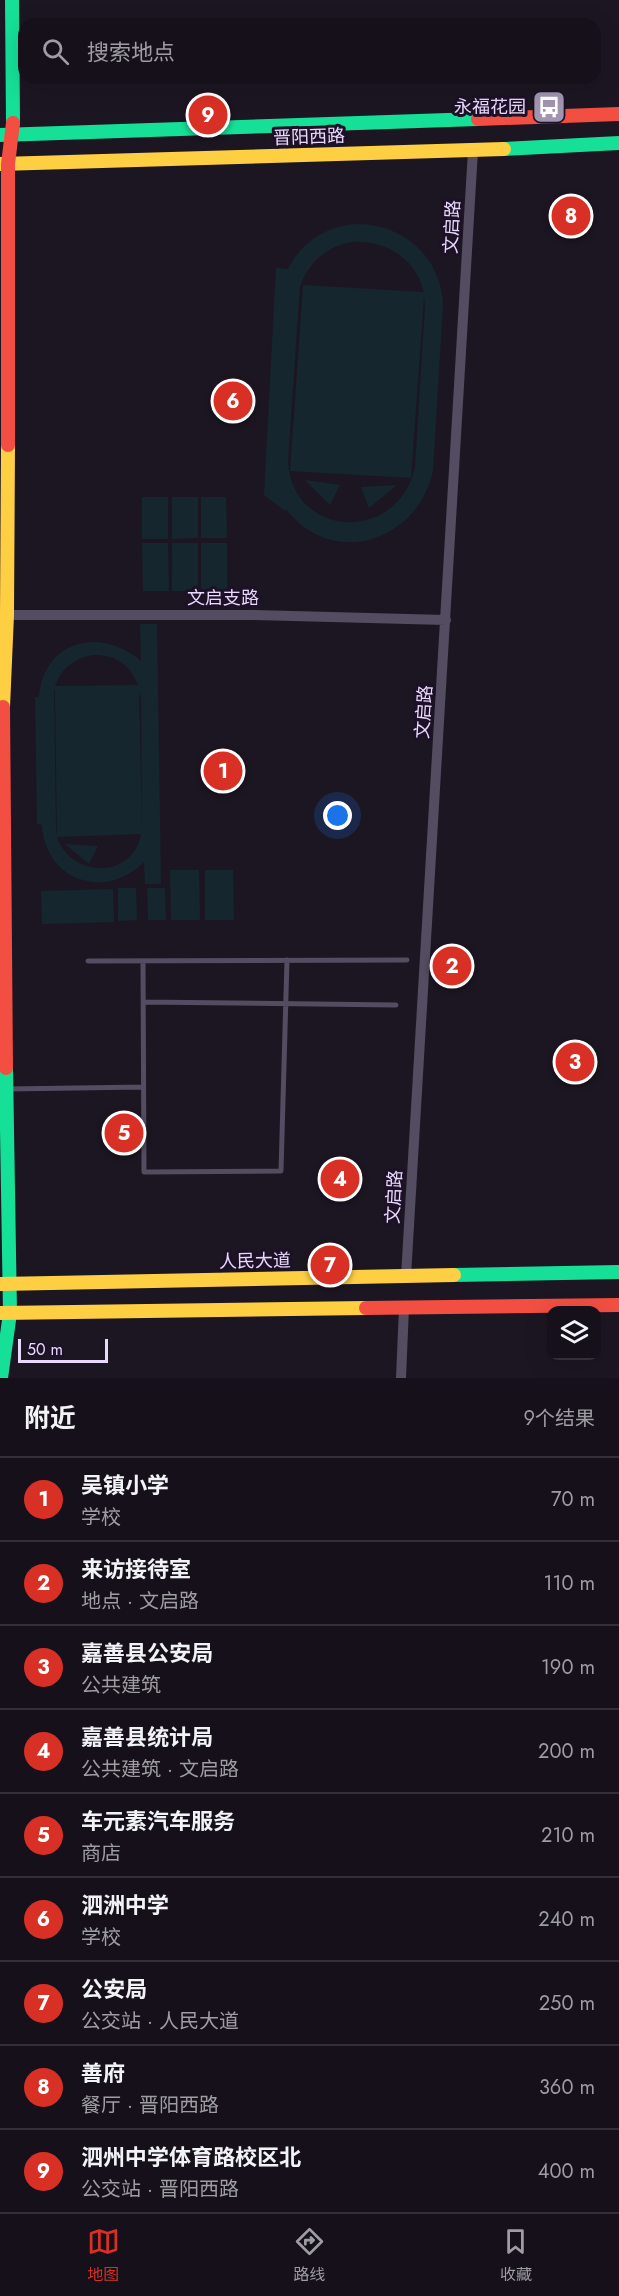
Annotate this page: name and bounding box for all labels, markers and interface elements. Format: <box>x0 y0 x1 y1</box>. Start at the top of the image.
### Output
search box <box>18 18 601 84</box>
icon: search <box>39 35 72 68</box>
text: 搜索地点 <box>87 36 175 68</box>
bus stop icon: 永福花园 <box>531 89 567 125</box>
pin: 9 <box>188 92 228 138</box>
place label: 永福花园 <box>454 94 526 120</box>
street label: 晋阳西路 <box>273 123 345 151</box>
pin: 8 <box>552 194 590 238</box>
street label: 文启路 <box>438 199 466 255</box>
pin: 6 <box>214 378 252 424</box>
street label: 文启支路 <box>187 585 259 611</box>
street label: 文启路 <box>409 684 439 740</box>
pin: 1 <box>204 748 242 794</box>
your location <box>323 801 352 830</box>
pin: 2 <box>432 944 472 988</box>
pin: 3 <box>556 1040 594 1084</box>
pin: 5 <box>104 1110 144 1156</box>
pin: 4 <box>320 1156 360 1202</box>
street label: 文启路 <box>380 1169 408 1225</box>
pin: 7 <box>310 1242 350 1288</box>
street label: 人民大道 <box>219 1247 291 1275</box>
map controls <box>547 1306 601 1360</box>
button: layers <box>547 1306 601 1360</box>
scale bar <box>18 1336 108 1364</box>
text: 50 m <box>27 1338 63 1361</box>
text: 附近 <box>24 1399 76 1437</box>
text: 9个结果 <box>523 1404 595 1433</box>
text: 吴镇小学 <box>81 1469 169 1501</box>
text: 1 <box>38 1485 49 1514</box>
text: 70 m <box>551 1485 595 1514</box>
text: 学校 <box>81 1503 121 1532</box>
text: 来访接待室 <box>81 1553 191 1585</box>
text: 2 <box>37 1569 50 1598</box>
text: 110 m <box>543 1569 595 1598</box>
text: 地点 · 文启路 <box>81 1587 199 1616</box>
text: 嘉善县公安局 <box>81 1637 213 1669</box>
text: 3 <box>37 1653 50 1682</box>
text: 190 m <box>541 1653 595 1682</box>
text: 公共建筑 <box>81 1671 161 1700</box>
text: 嘉善县统计局 <box>81 1721 213 1753</box>
text: 4 <box>37 1737 50 1766</box>
text: 200 m <box>538 1737 595 1766</box>
text: 公共建筑 · 文启路 <box>81 1755 239 1784</box>
text: 车元素汽车服务 <box>81 1805 235 1837</box>
text: 5 <box>37 1821 50 1850</box>
text: 210 m <box>541 1821 595 1850</box>
text: 商店 <box>81 1839 121 1868</box>
text: 泗洲中学 <box>81 1889 169 1921</box>
text: 6 <box>37 1905 50 1934</box>
text: 240 m <box>538 1905 595 1934</box>
text: 学校 <box>81 1923 121 1952</box>
text: 公安局 <box>81 1973 147 2005</box>
text: 7 <box>37 1989 50 2018</box>
text: 250 m <box>539 1989 595 2018</box>
text: 公交站 · 人民大道 <box>81 2007 239 2036</box>
text: 善府 <box>81 2057 125 2089</box>
text: 8 <box>37 2073 50 2102</box>
text: 360 m <box>539 2073 595 2102</box>
text: 餐厅 · 晋阳西路 <box>81 2091 219 2120</box>
text: 泗州中学体育路校区北 <box>81 2141 301 2173</box>
text: 9 <box>37 2157 50 2186</box>
text: 400 m <box>538 2157 595 2186</box>
text: 公交站 · 晋阳西路 <box>81 2175 239 2204</box>
tab: 地图 <box>87 2225 120 2286</box>
tab: 路线 <box>293 2225 326 2286</box>
tab: 收藏 <box>499 2225 532 2286</box>

